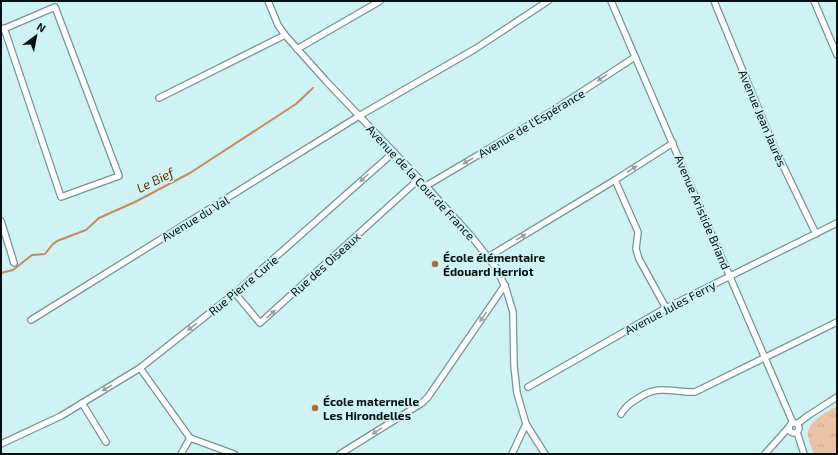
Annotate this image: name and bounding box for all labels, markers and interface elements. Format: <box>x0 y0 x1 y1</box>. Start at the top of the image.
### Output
north arrow <box>16 16 56 56</box>
text: N <box>35 19 48 35</box>
street label: Avenue Jean Jaurès <box>736 67 790 169</box>
one-way arrow <box>596 75 608 82</box>
street label: Avenue de l'Espérance <box>475 86 587 160</box>
street label: Avenue de la Cour de France <box>364 122 478 242</box>
street label: Avenue Aristide Briand <box>672 153 734 271</box>
one-way arrow <box>462 158 474 165</box>
water label: Le Bief <box>134 164 177 196</box>
one-way arrow <box>627 165 638 173</box>
one-way arrow <box>360 173 369 182</box>
street label: Avenue du Val <box>159 192 232 244</box>
street label: Rue des Oiseaux <box>287 229 363 299</box>
one-way arrow <box>515 233 527 240</box>
place label: École élémentaire Édouard Herriot <box>443 250 545 278</box>
street label: Rue Pierre Curie <box>205 252 281 318</box>
marker: École élémentaire Édouard Herriot <box>430 259 440 269</box>
street label: Avenue Jules Ferry <box>622 277 718 337</box>
one-way arrow <box>265 309 276 318</box>
one-way arrow <box>479 312 487 322</box>
one-way arrow <box>187 323 198 332</box>
one-way arrow <box>101 385 113 392</box>
place label: École maternelle Les Hirondelles <box>323 394 419 422</box>
marker: École maternelle Les Hirondelles <box>310 403 320 413</box>
one-way arrow <box>371 427 383 434</box>

